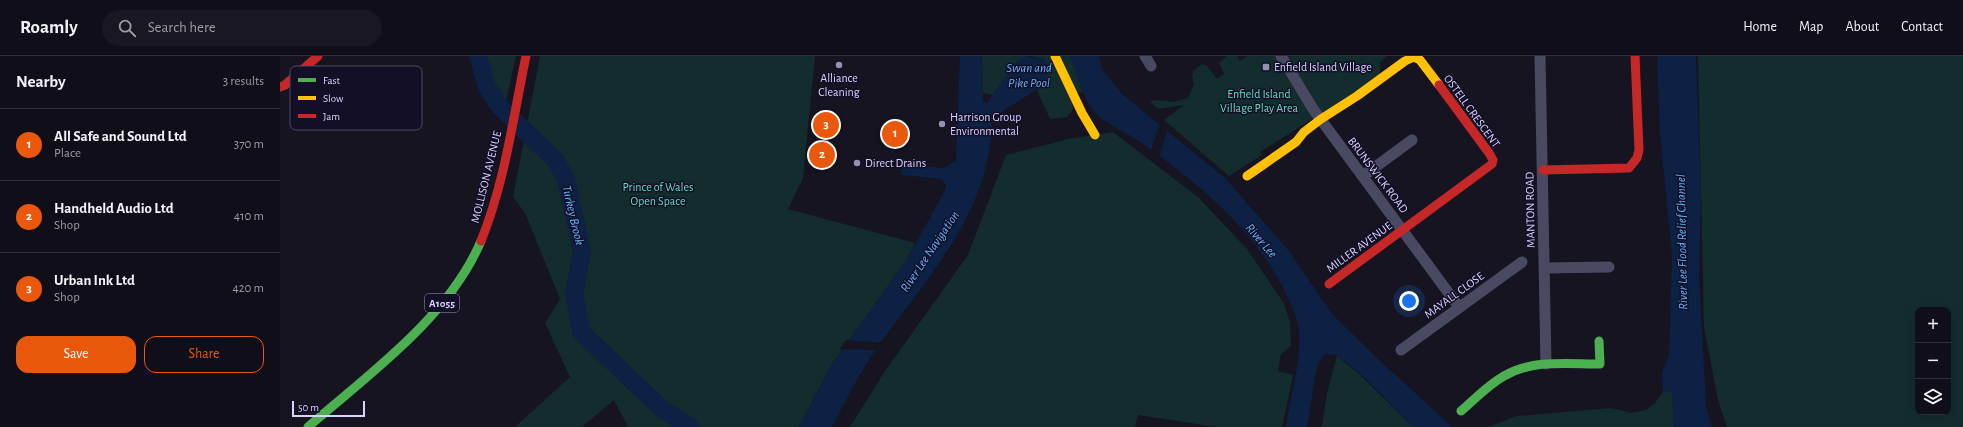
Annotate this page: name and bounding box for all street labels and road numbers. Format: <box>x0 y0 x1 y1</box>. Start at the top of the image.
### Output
street label: OSTELL CRESCENT <box>1442 72 1502 150</box>
street label: MOLLISON AVENUE <box>469 130 503 224</box>
street label: BRUNSWICK ROAD <box>1346 135 1410 215</box>
street label: MANTON ROAD <box>1523 172 1537 248</box>
street label: MILLER AVENUE <box>1324 219 1394 275</box>
street label: MAYALL CLOSE <box>1422 269 1486 321</box>
road number: A1055 <box>425 294 459 312</box>

